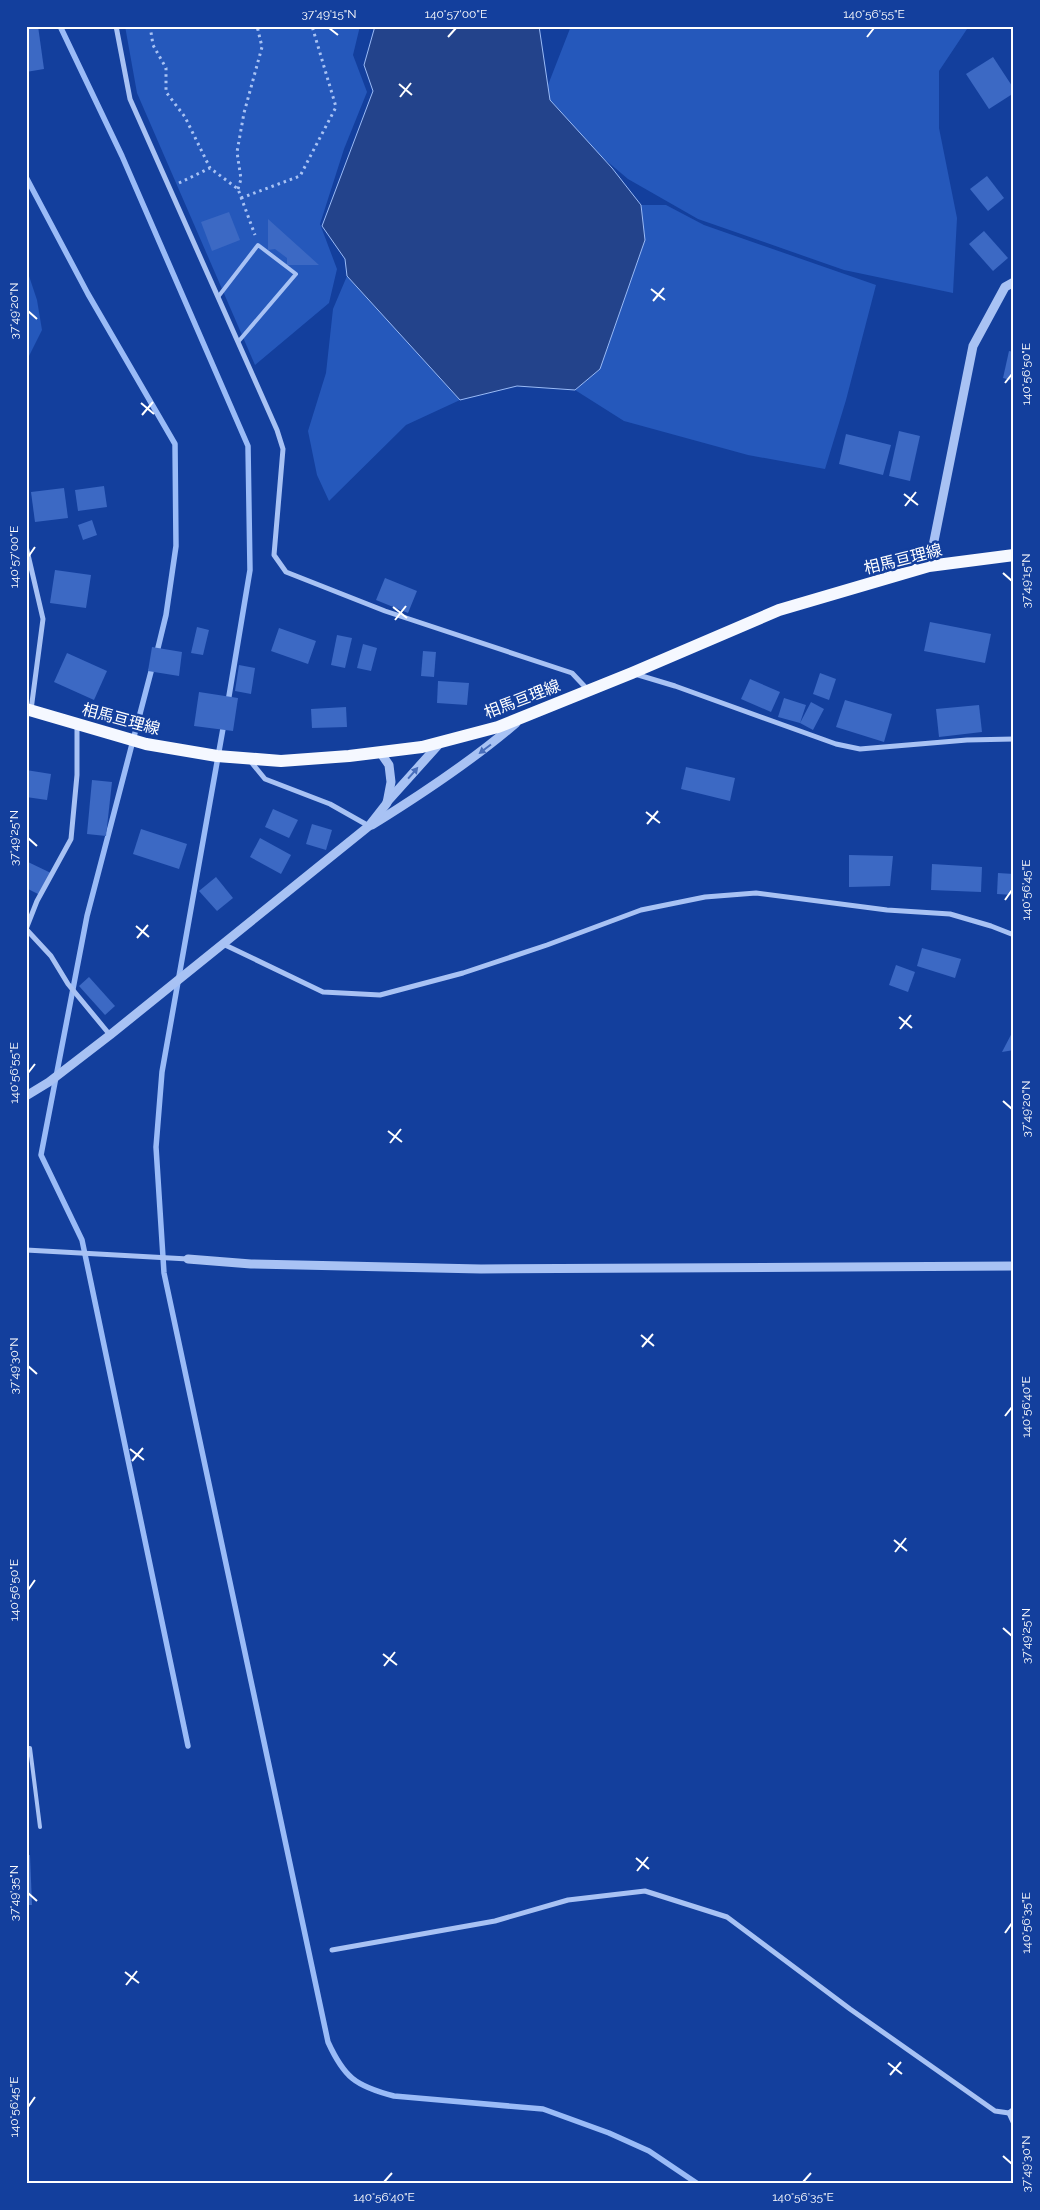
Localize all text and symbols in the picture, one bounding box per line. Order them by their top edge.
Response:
text: 37°49'15"N [301,7,357,21]
text: 140°57'00"E [425,7,487,21]
text: 140°56'55"E [843,7,905,21]
text: 37°49'20"N [7,283,21,339]
text: 140°56'50"E [1019,343,1033,405]
text: 140°57'00"E [7,526,21,588]
street label: 相馬亘理線 [862,540,944,578]
text: 37°49'15"N [1019,553,1033,609]
street label: 相馬亘理線 [481,676,563,722]
street label: 相馬亘理線 [80,699,162,739]
one-way arrow [478,744,492,754]
one-way arrow [408,766,419,779]
text: 37°49'25"N [7,810,21,866]
text: 140°56'45"E [1019,860,1033,920]
text: 140°56'55"E [7,1042,21,1104]
text: 37°49'20"N [1019,1081,1033,1137]
text: 37°49'30"N [7,1337,21,1395]
text: 140°56'40"E [1019,1376,1033,1438]
text: 140°56'50"E [7,1559,21,1621]
text: 37°49'25"N [1019,1608,1033,1664]
text: 37°49'35"N [7,1865,21,1921]
text: 140°56'35"E [1019,1892,1033,1954]
text: 140°56'45"E [7,2077,21,2137]
text: 37°49'30"N [1019,2135,1033,2193]
text: 140°56'40"E [353,2190,415,2204]
text: 140°56'35"E [772,2190,834,2204]

